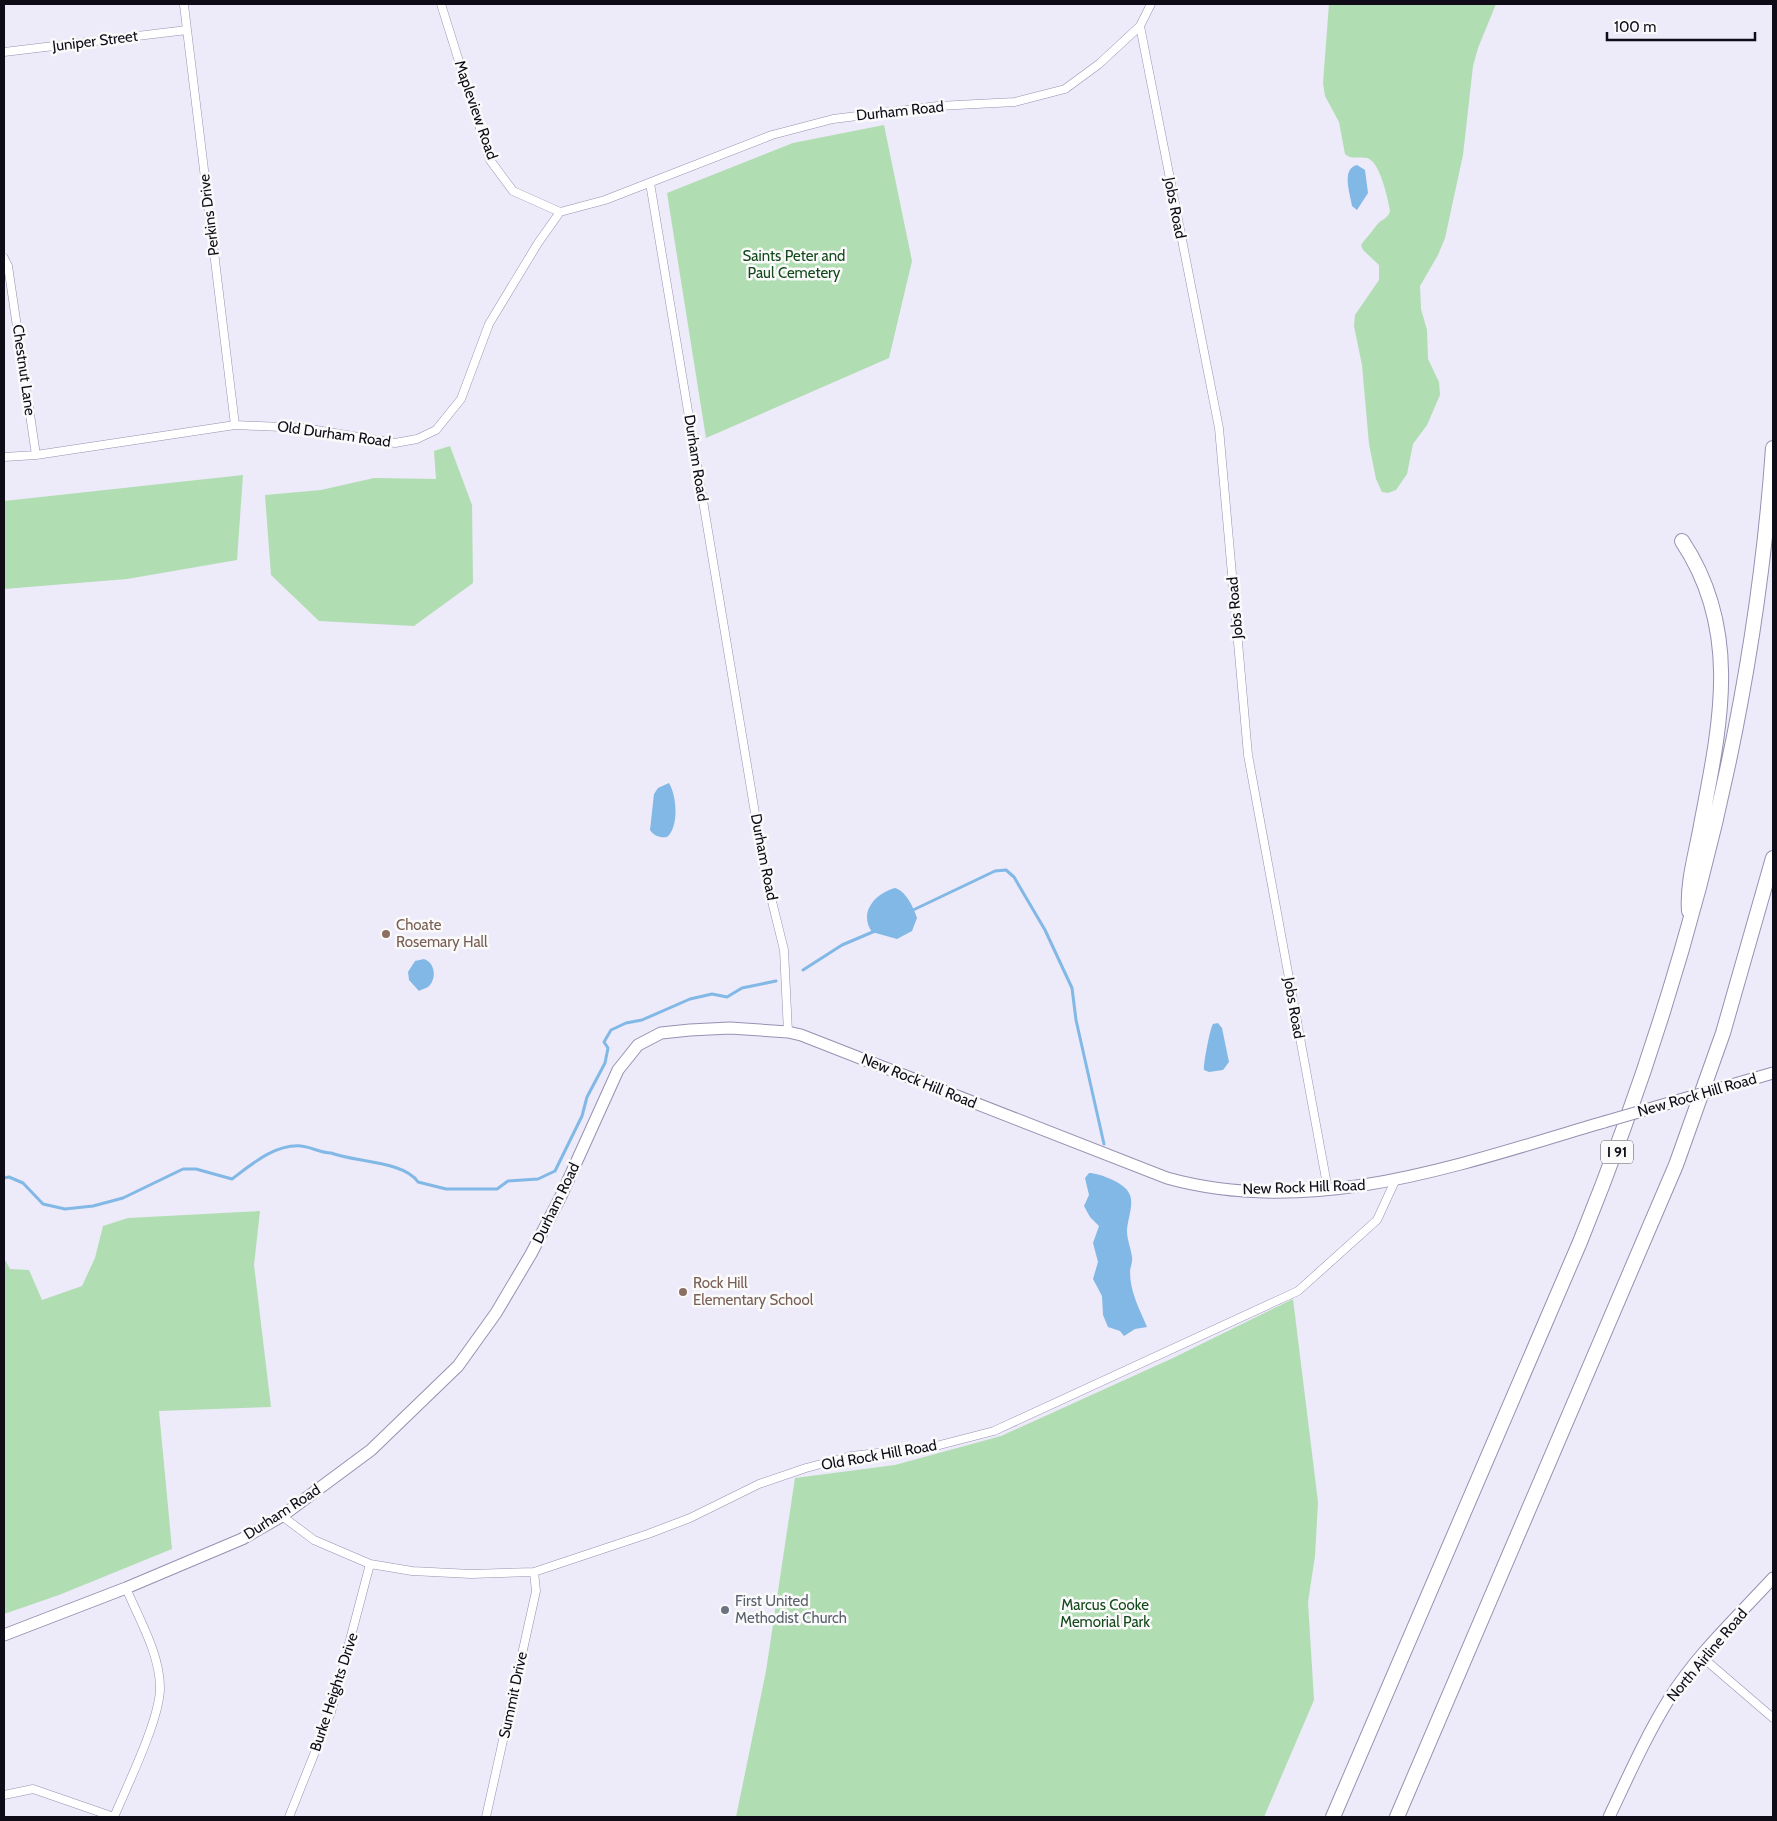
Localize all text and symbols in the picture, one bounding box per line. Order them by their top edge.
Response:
scale bar [1607,10,1754,42]
text: 100 m [1614,18,1656,36]
street label: Juniper Street [50,27,139,55]
street label: Mapleview Road [451,58,501,162]
street label: Durham Road [855,97,945,125]
street label: Perkins Drive [195,173,223,257]
street label: Jobs Road [1160,175,1190,240]
park label: Saints Peter and Paul Cemetery [743,247,845,282]
street label: Chestnut Lane [9,323,39,417]
street label: Durham Road [680,413,712,503]
street label: Old Durham Road [276,417,392,451]
street label: Jobs Road [1223,576,1247,641]
street label: Durham Road [747,812,781,902]
place label: Choate Rosemary Hall [396,916,488,951]
marker: Choate Rosemary Hall [380,928,392,940]
street label: Jobs Road [1280,975,1308,1040]
street label: New Rock Hill Road [859,1050,979,1112]
street label: New Rock Hill Road [1635,1069,1759,1121]
road number: I 91 [1601,1140,1633,1164]
street label: Durham Road [529,1160,583,1246]
street label: New Rock Hill Road [1242,1176,1366,1198]
place label: Rock Hill Elementary School [693,1274,814,1309]
marker: Rock Hill Elementary School [677,1286,689,1298]
street label: Old Rock Hill Road [820,1436,938,1474]
street label: Durham Road [240,1481,324,1543]
place label: First United Methodist Church [735,1592,847,1627]
park label: Marcus Cooke Memorial Park [1060,1596,1150,1631]
marker: First United Methodist Church [719,1604,731,1616]
street label: North Airline Road [1663,1605,1751,1705]
street label: Burke Heights Drive [306,1630,362,1754]
street label: Summit Drive [495,1650,531,1740]

